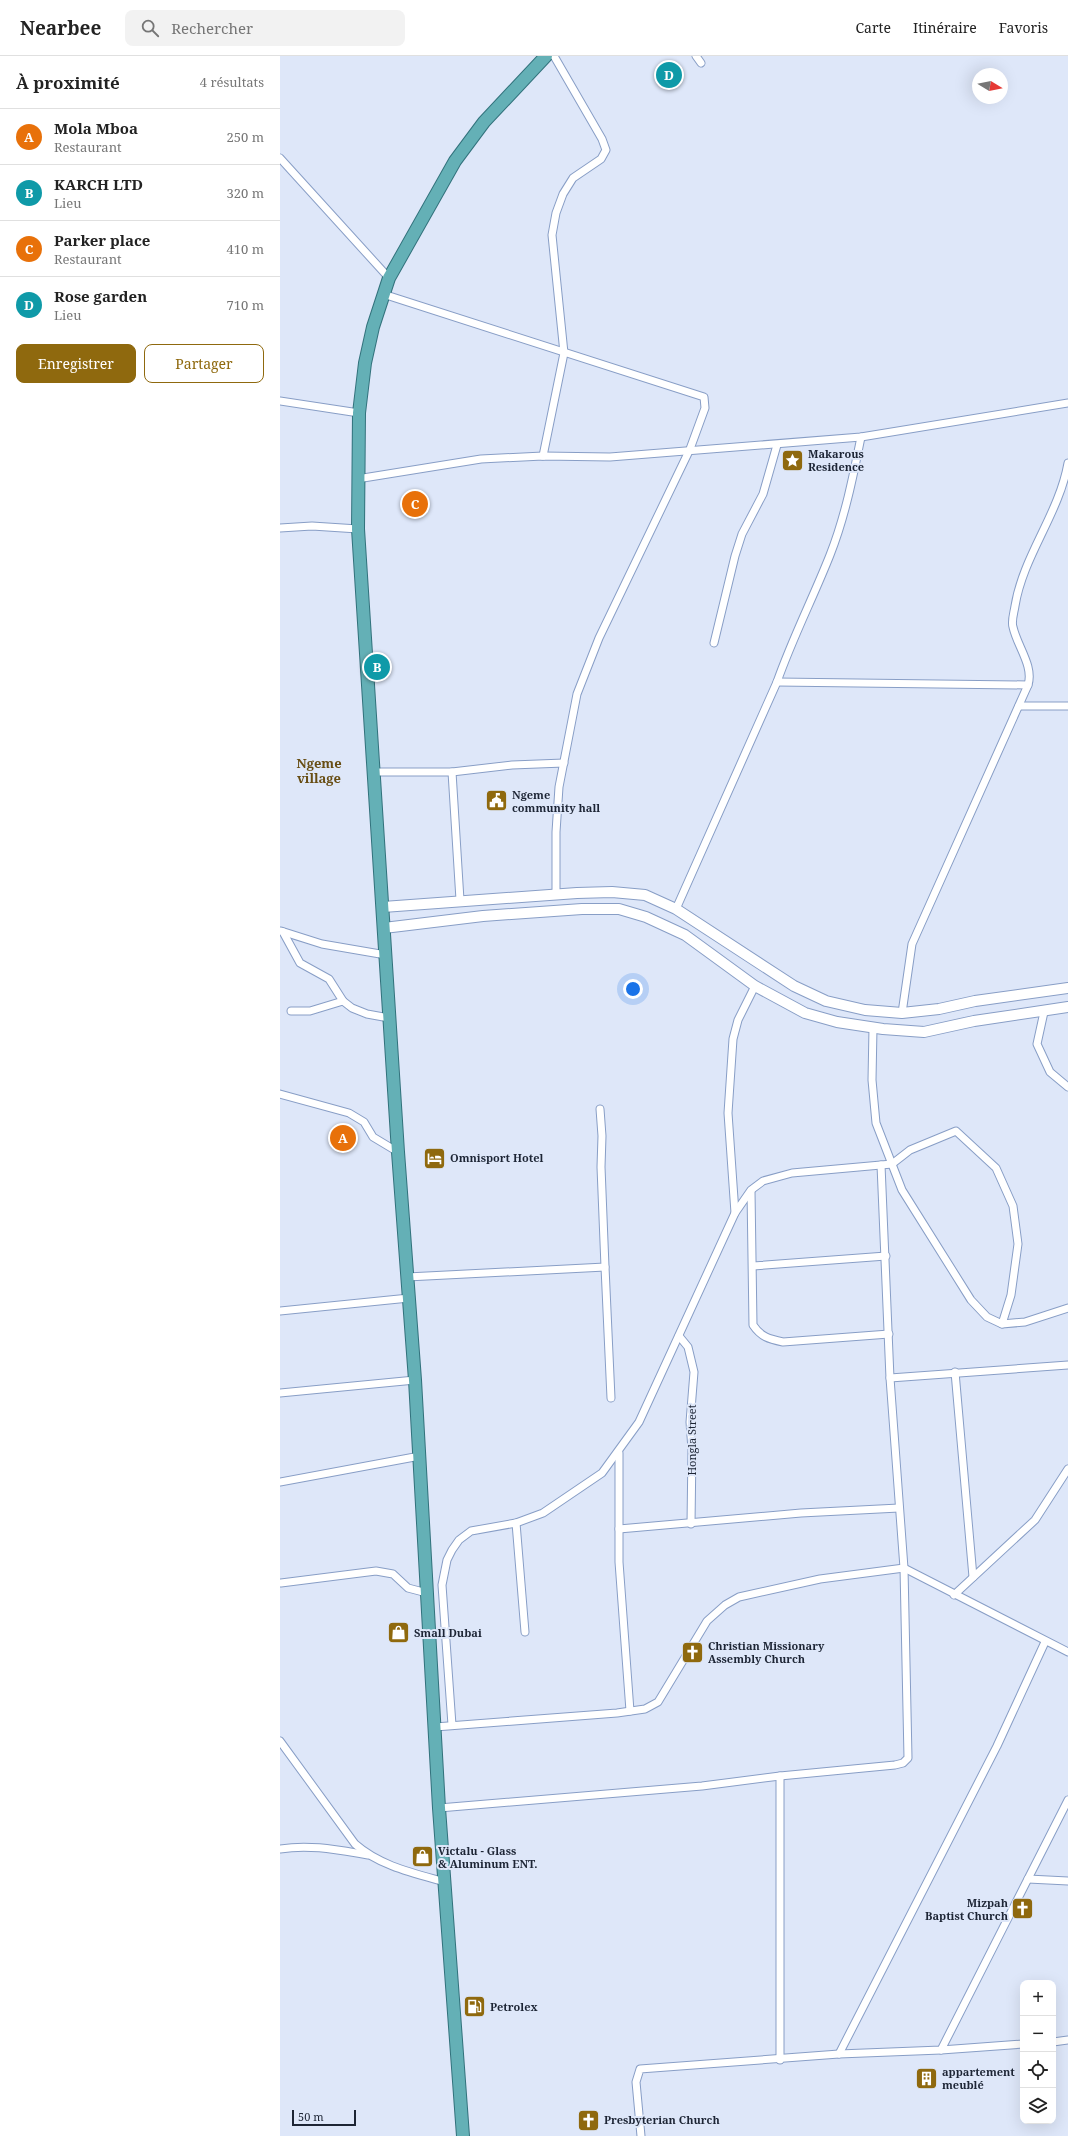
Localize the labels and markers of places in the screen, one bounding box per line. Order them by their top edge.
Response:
pin: D [656,60,682,90]
place label: Makarous Residence [808,446,864,474]
place icon: Makarous Residence [780,447,806,473]
pin: C [402,489,428,519]
pin: B [364,652,390,682]
place label: Ngeme community hall [512,787,600,815]
public building icon: Ngeme community hall [484,788,510,814]
pin: A [330,1123,356,1153]
hotel icon: Omnisport Hotel [421,1145,447,1171]
place label: Omnisport Hotel [450,1150,543,1165]
shop icon: Small Dubai [385,1620,411,1646]
place label: Small Dubai [414,1625,482,1640]
place label: Christian Missionary Assembly Church [708,1638,825,1666]
church icon: Christian Missionary Assembly Church [679,1639,705,1665]
place label: Victalu - Glass & Aluminum ENT. [438,1843,538,1871]
shop icon: Victalu - Glass & Aluminum ENT. [410,1844,436,1870]
place label: Mizpah Baptist Church [925,1895,1009,1923]
church icon: Mizpah Baptist Church [1010,1896,1036,1922]
fuel station icon: Petrolex [462,1994,488,2020]
place label: Petrolex [490,1999,538,2014]
place label: appartement meublé [942,2064,1015,2092]
building icon: appartement meublé [914,2065,940,2091]
church icon: Presbyterian Church [576,2107,602,2133]
place label: Presbyterian Church [604,2112,720,2127]

